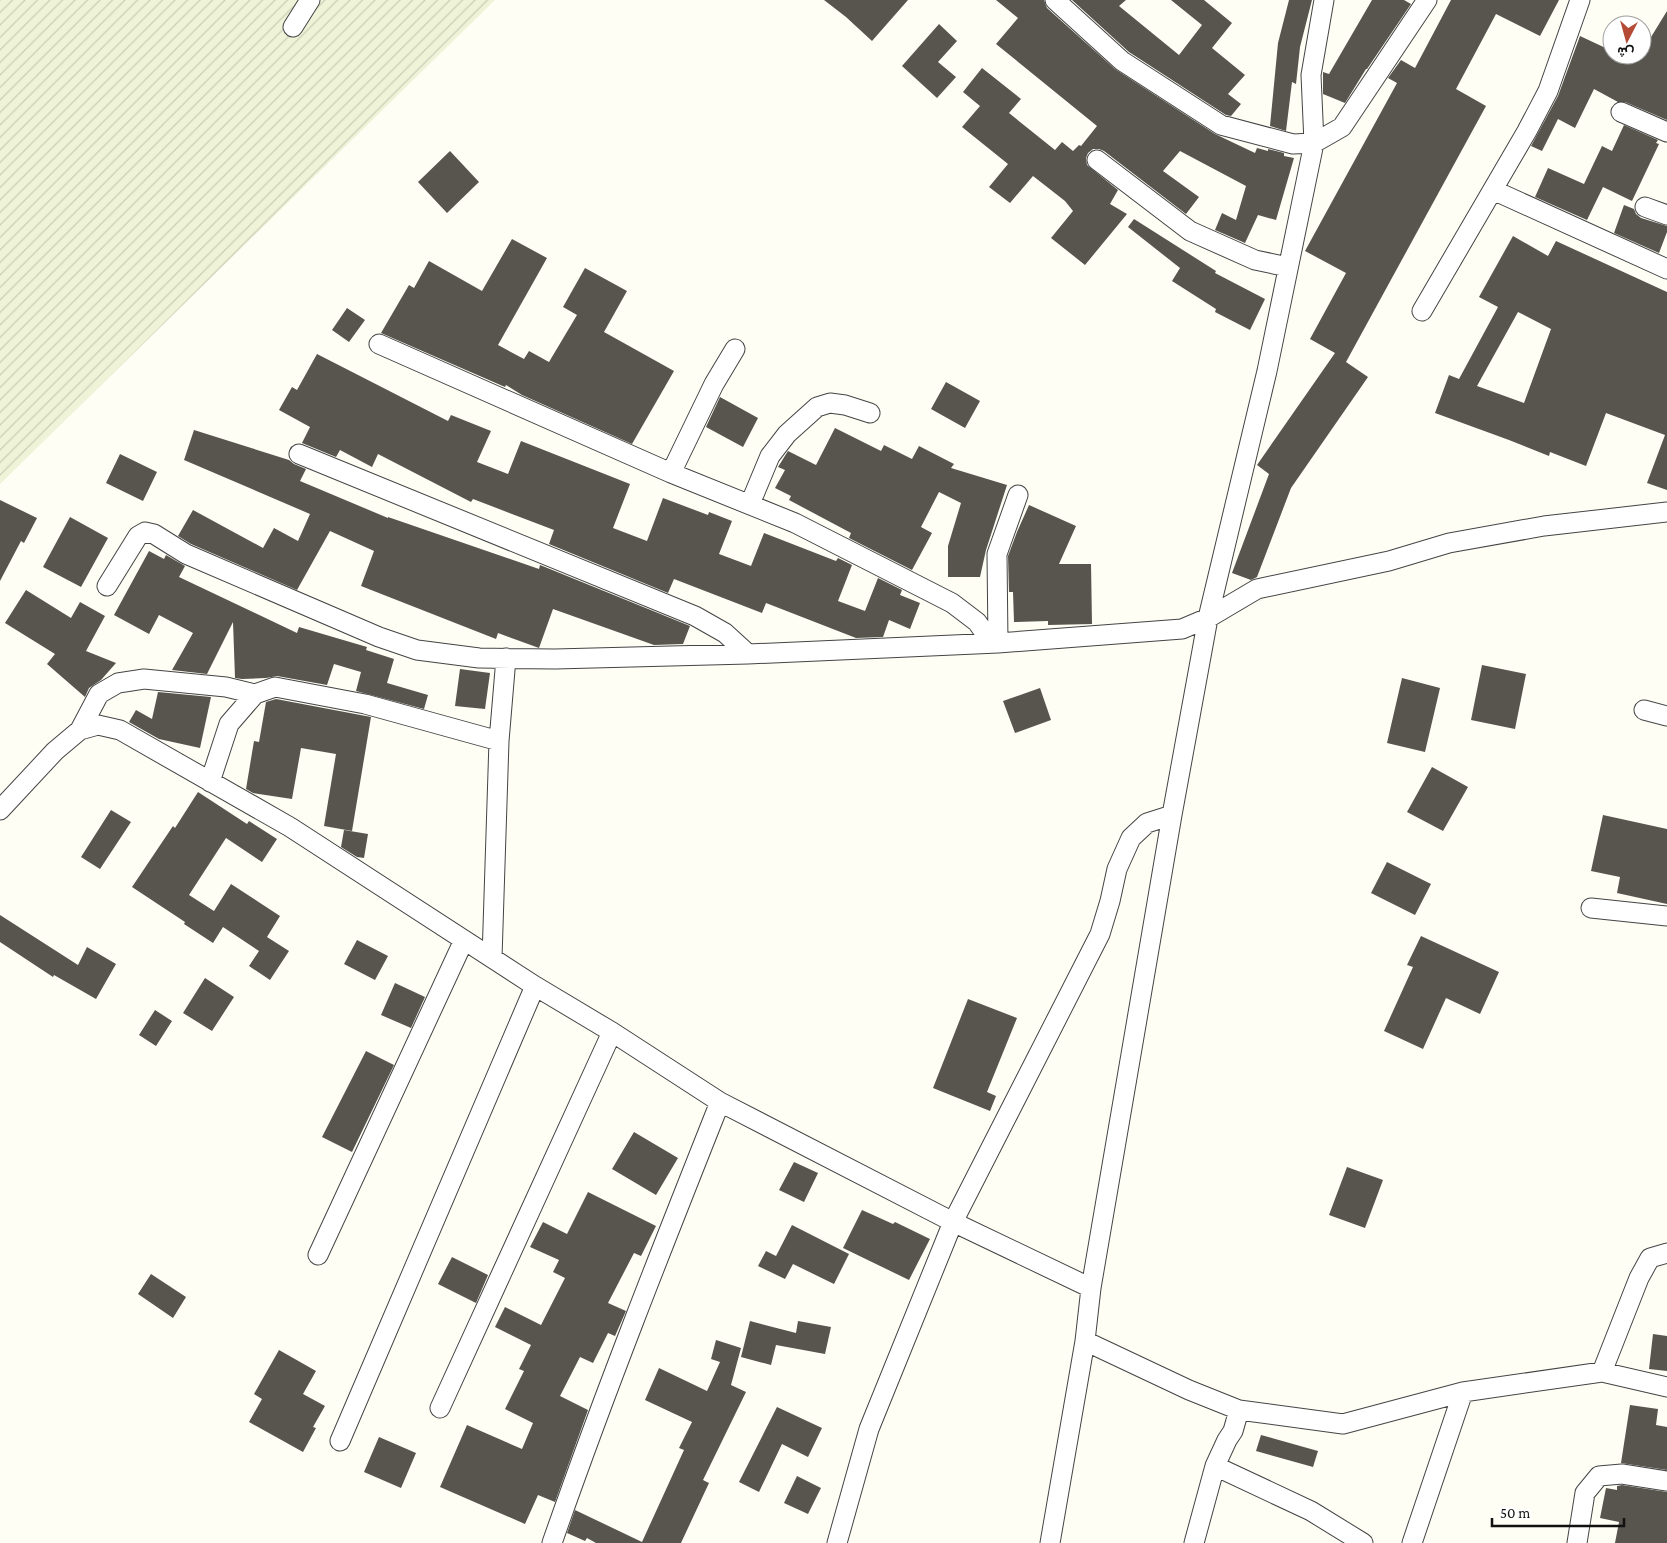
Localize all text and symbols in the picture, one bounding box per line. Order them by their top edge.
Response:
north arrow [1602,15,1652,65]
text: ش [1616,43,1635,62]
scale bar [1492,1496,1624,1528]
text: 50 m [1500,1505,1530,1521]

